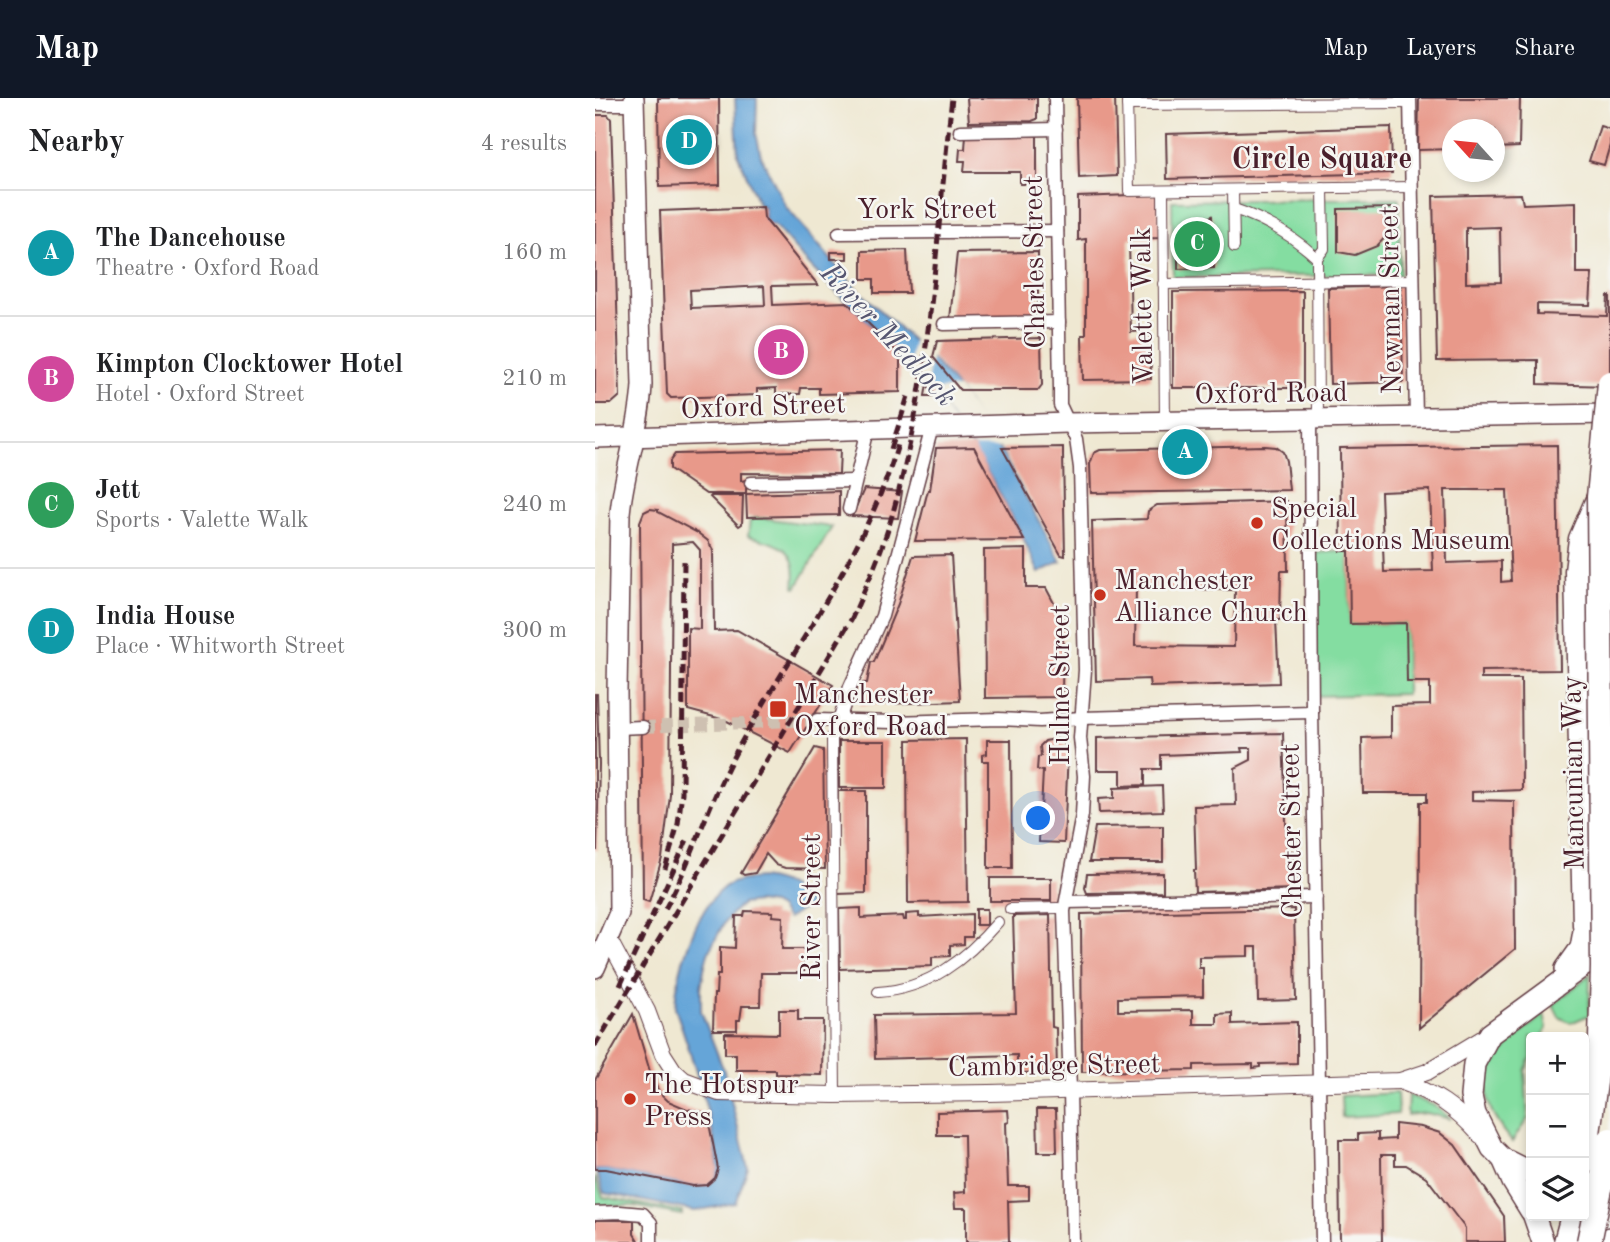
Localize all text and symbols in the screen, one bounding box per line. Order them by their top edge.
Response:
text: Map [35,33,99,66]
text: Map [1324,37,1368,61]
text: Layers [1406,37,1476,61]
text: Share [1514,37,1575,61]
pin: D [666,116,712,168]
north arrow [1442,119,1505,182]
text: Nearby [28,128,125,158]
text: 4 results [481,132,567,155]
district label: Circle Square [1232,145,1412,175]
street label: Charles Street [1020,175,1052,349]
street label: York Street [857,197,997,225]
street label: Newman Street [1376,205,1408,395]
pin: C [1174,218,1220,270]
text: The Dancehouse [95,226,286,252]
street label: Valette Walk [1129,227,1159,385]
text: A [42,241,60,264]
text: 160 m [502,241,567,264]
text: Theatre · Oxford Road [95,257,319,280]
water label: River Medlock [813,257,961,413]
pin: B [758,326,804,378]
text: Kimpton Clocktower Hotel [95,352,403,378]
text: B [43,367,59,390]
text: 210 m [502,367,567,390]
street label: Oxford Road [1194,380,1348,410]
text: Hotel · Oxford Street [95,383,305,406]
street label: Oxford Street [680,391,846,425]
pin: A [1162,426,1208,478]
text: Jett [95,478,140,504]
text: C [43,493,59,516]
text: 240 m [502,493,567,516]
place label: Special Collections Museum [1271,496,1511,556]
text: Sports · Valette Walk [95,509,309,532]
marker: Special Collections Museum [1249,515,1265,531]
place label: Manchester Alliance Church [1114,568,1308,628]
marker: Manchester Alliance Church [1092,587,1108,603]
text: India House [95,604,235,630]
street label: Hulme Street [1048,604,1076,766]
text: D [42,619,60,642]
text: 300 m [502,619,567,642]
text: Place · Whitworth Street [95,635,345,658]
street label: Mancunian Way [1559,675,1591,871]
place label: Manchester Oxford Road [794,682,948,742]
marker: Manchester Oxford Road [768,699,788,719]
street label: Chester Street [1277,743,1309,919]
your location [1021,801,1055,835]
street label: River Street [799,833,827,981]
map controls [1526,1032,1589,1221]
button: + [1526,1032,1589,1095]
street label: Cambridge Street [947,1051,1161,1083]
place label: The Hotspur Press [644,1072,799,1132]
marker: The Hotspur Press [622,1091,638,1107]
button: − [1526,1095,1589,1158]
button: layers [1526,1158,1589,1221]

